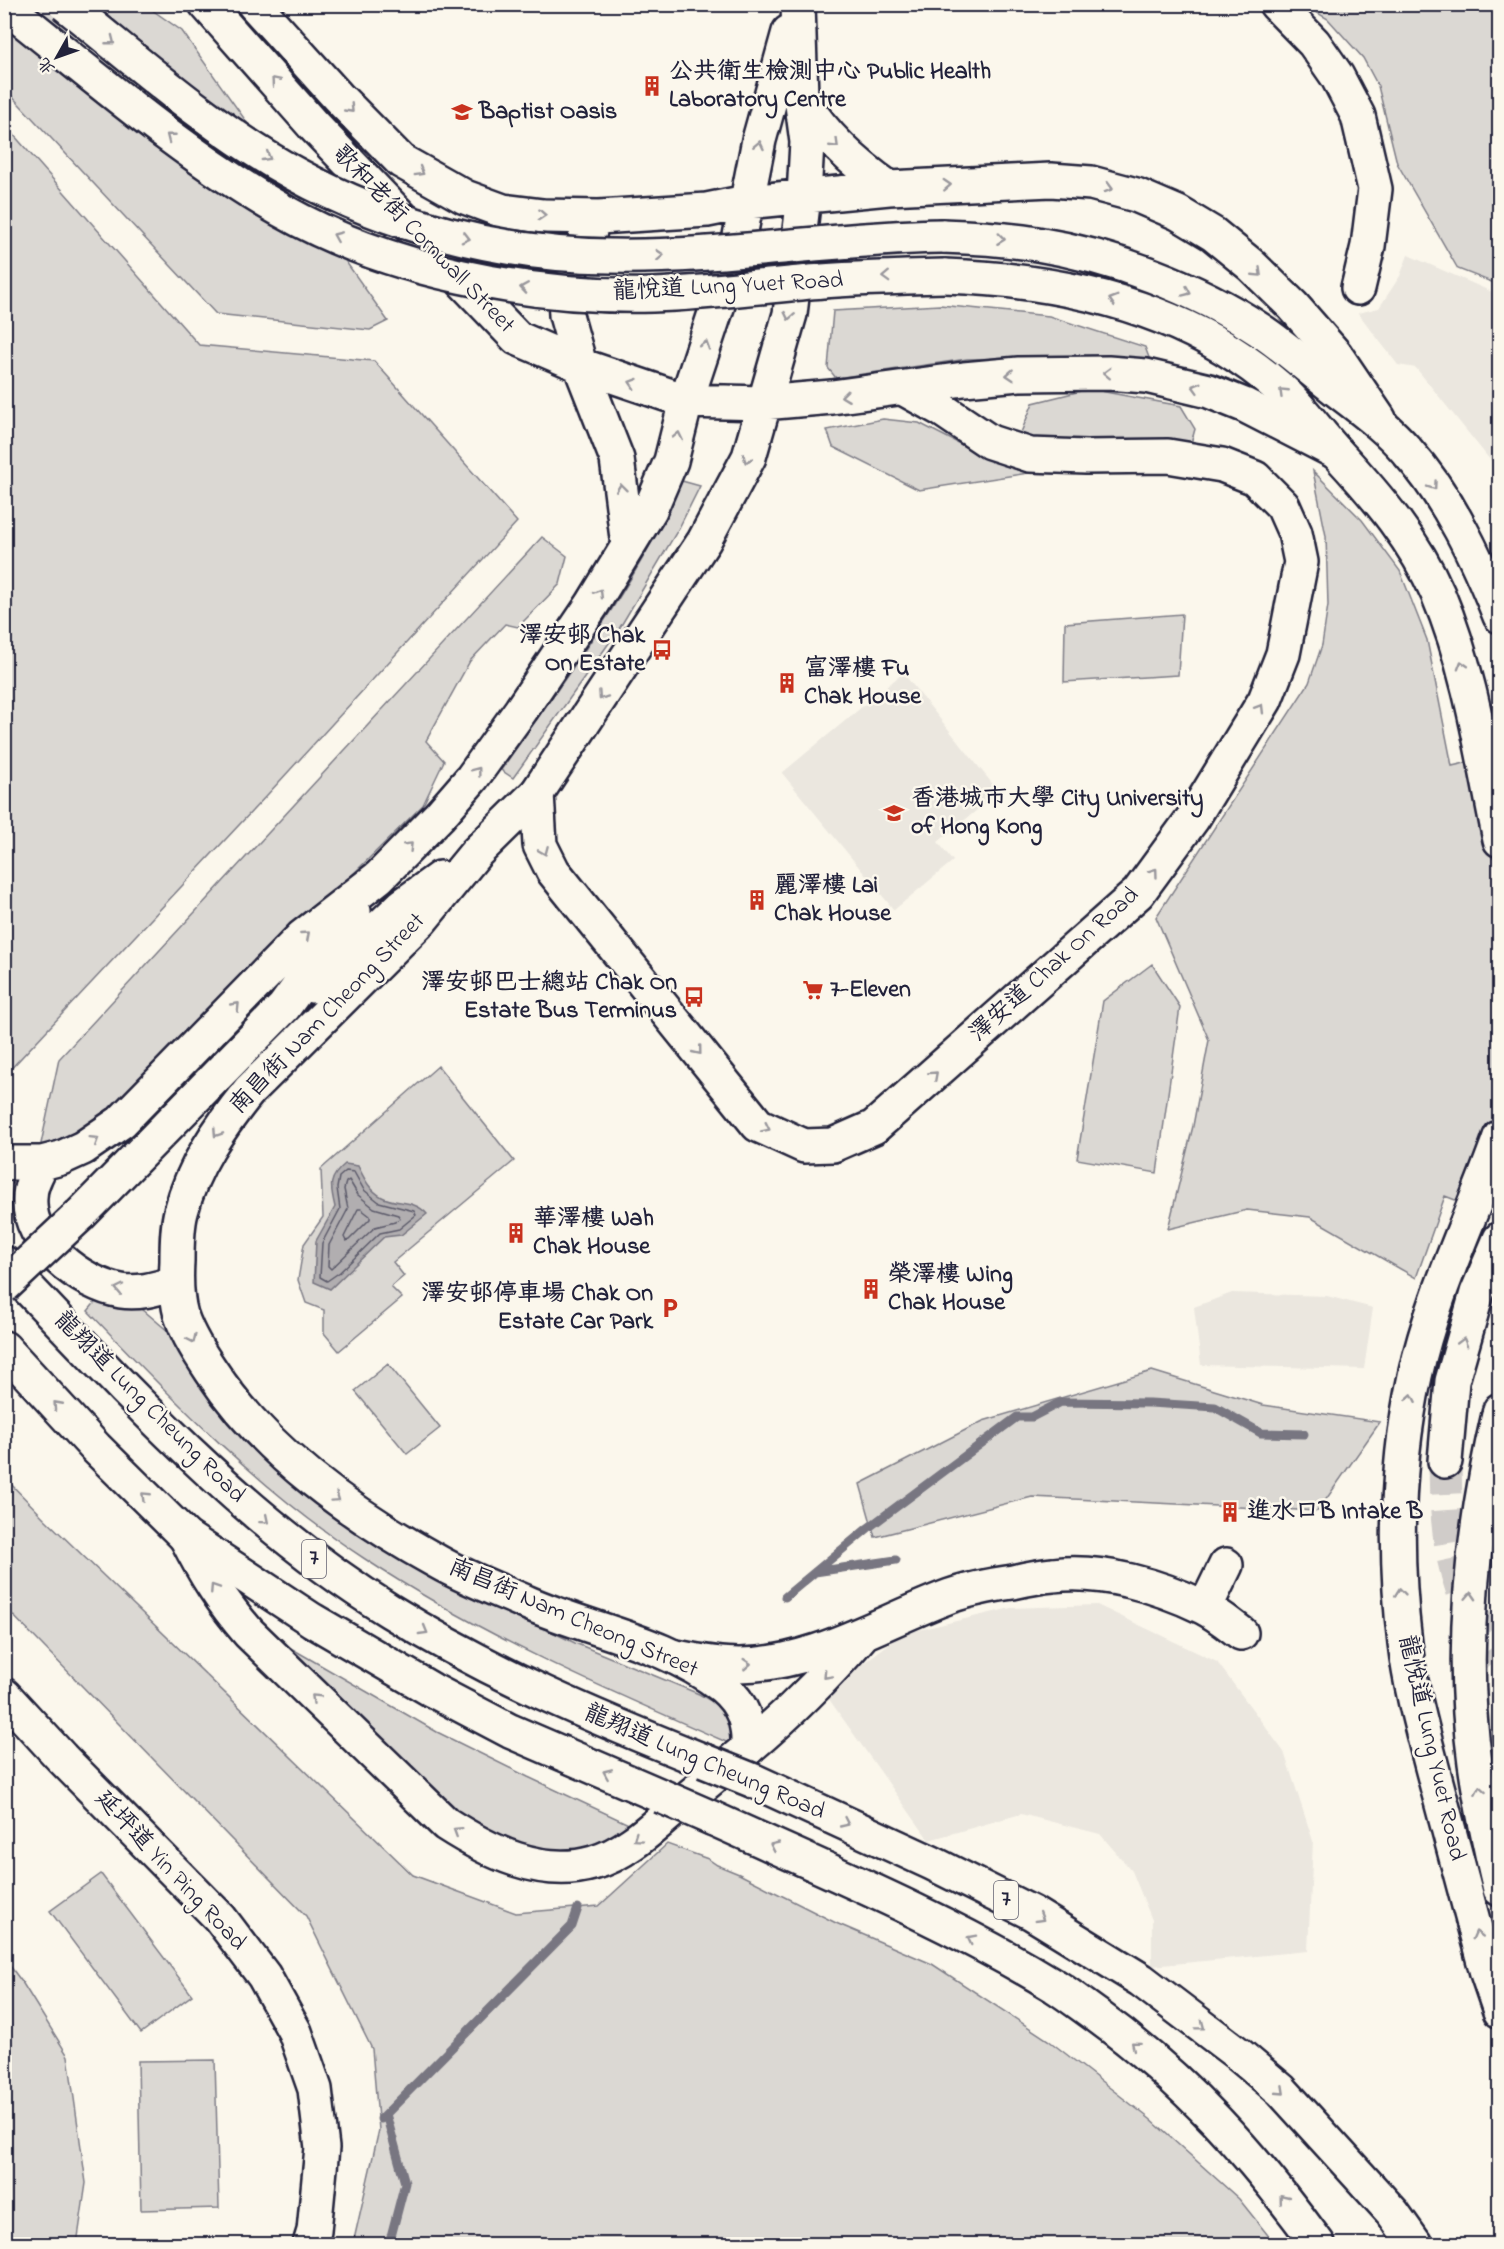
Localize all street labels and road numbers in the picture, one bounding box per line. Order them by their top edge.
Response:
street label: 歌和老街 Cornwall Street [324,138,522,342]
street label: 龍悅道 Lung Yuet Road [612,263,845,311]
street label: 澤安道 Chak On Road [962,879,1148,1051]
street label: 南昌街 Nam Cheong Street [222,905,434,1123]
street label: 龍翔道 Lung Cheung Road [45,1304,253,1512]
road number: 7 [302,1540,326,1578]
street label: 南昌街 Nam Cheong Street [442,1550,704,1688]
street label: 龍悅道 Lung Yuet Road [1388,1632,1474,1865]
street label: 龍翔道 Lung Cheung Road [578,1696,831,1830]
street label: 延坪道 Yin Ping Road [86,1783,254,1960]
road number: 7 [994,1881,1018,1919]

